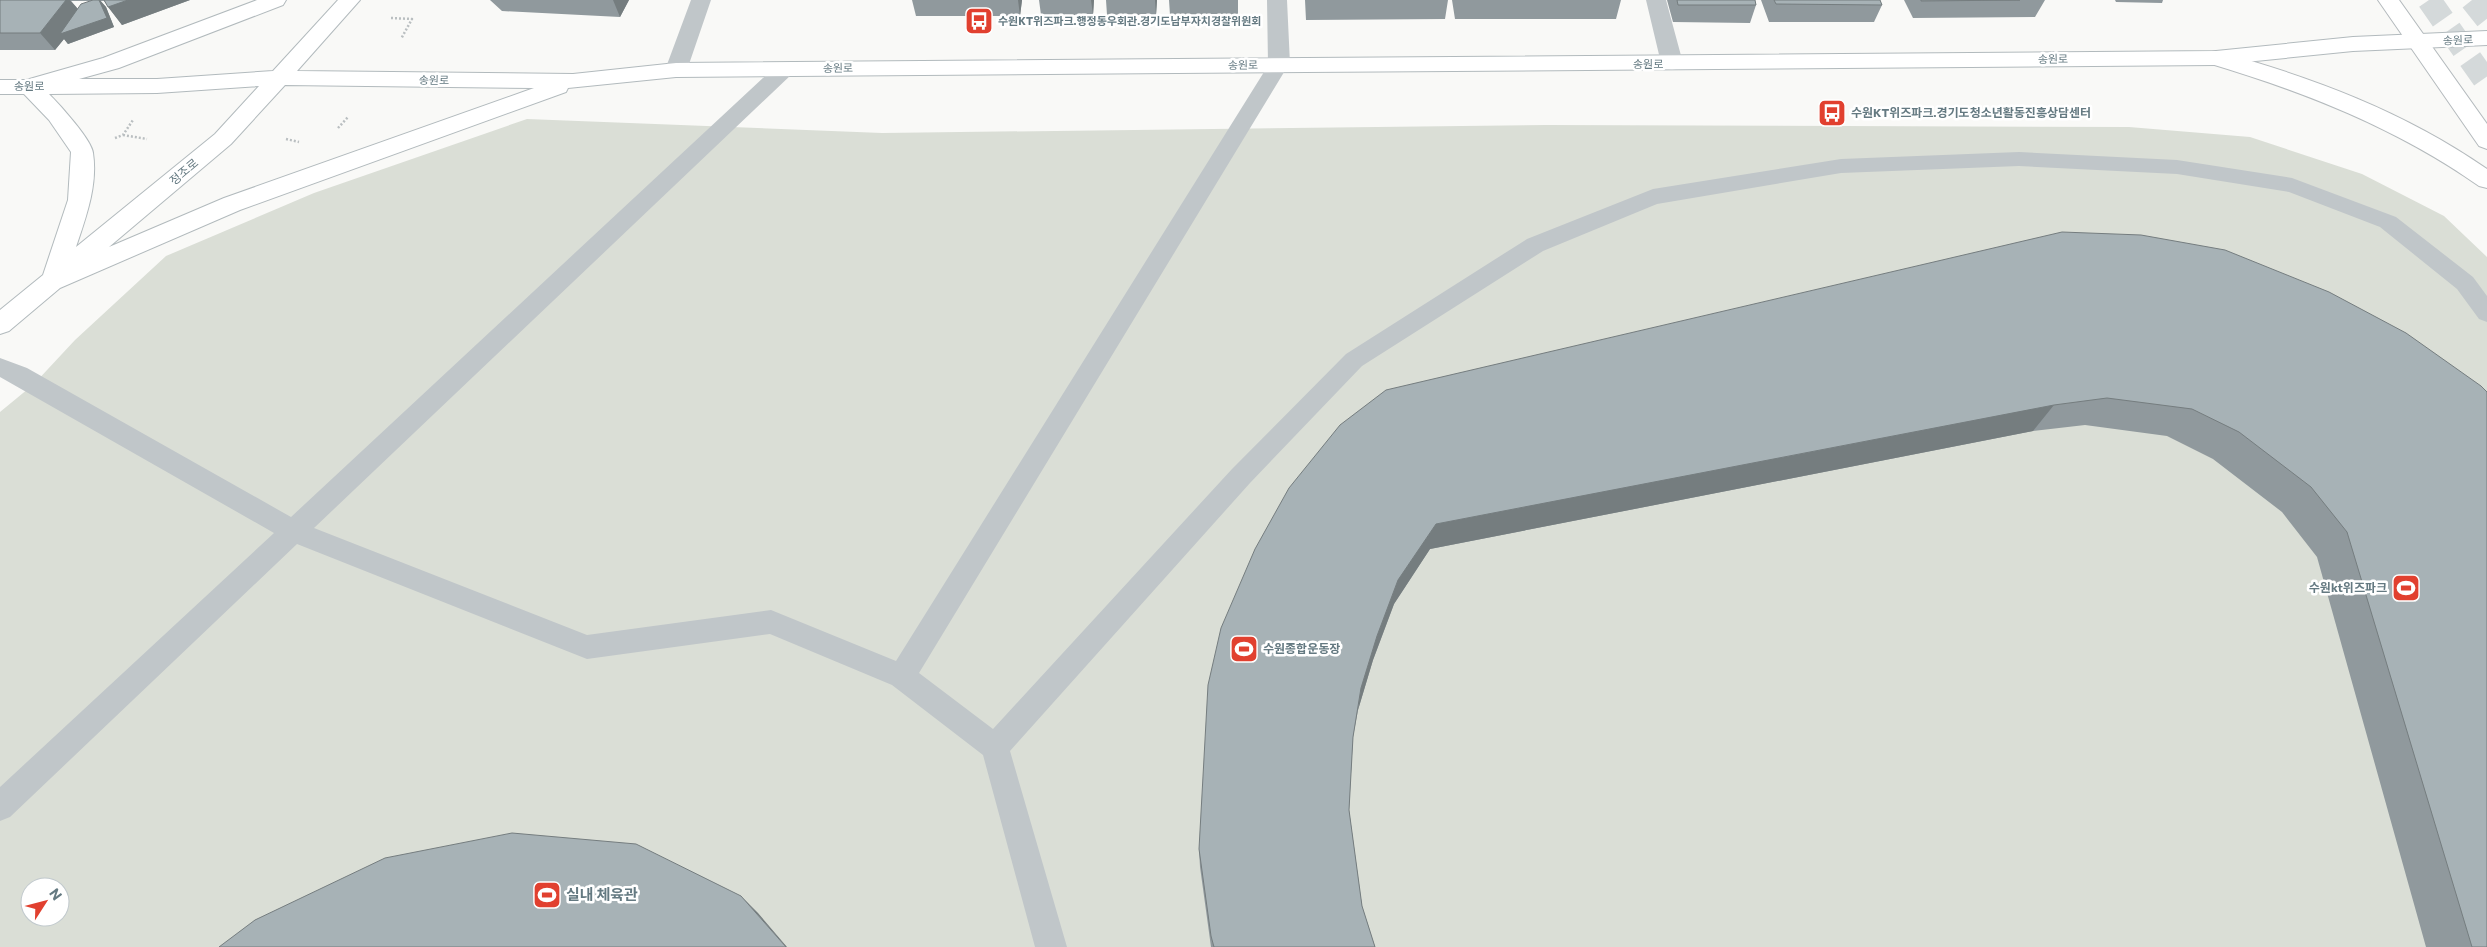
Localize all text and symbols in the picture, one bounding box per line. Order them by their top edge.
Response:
bus stop icon: 수원KT위즈파크.행정동우회관.경기도남부자치경찰위원회 [964,6,994,36]
place label: 수원KT위즈파크.행정동우회관.경기도남부자치경찰위원회 [998,14,1261,27]
street label: 송원로 [2443,32,2473,47]
street label: 송원로 [2038,52,2068,65]
street label: 송원로 [1633,57,1663,70]
street label: 송원로 [1228,58,1258,71]
street label: 송원로 [823,61,853,74]
street label: 송원로 [419,73,449,86]
street label: 송원로 [14,79,44,92]
bus stop icon: 수원KT위즈파크.경기도청소년활동진흥상담센터 [1817,98,1847,128]
place label: 수원KT위즈파크.경기도청소년활동진흥상담센터 [1851,105,2091,119]
street label: 정조로 [166,155,201,187]
sports icon: 수원kt위즈파크 [2391,573,2421,603]
place label: 수원kt위즈파크 [2309,580,2387,594]
sports icon: 수원종합운동장 [1229,634,1259,664]
place label: 수원종합운동장 [1263,641,1340,655]
north arrow [20,877,70,927]
sports icon: 실내 체육관 [532,880,562,910]
text: N [46,885,66,903]
place label: 실내 체육관 [566,885,638,903]

